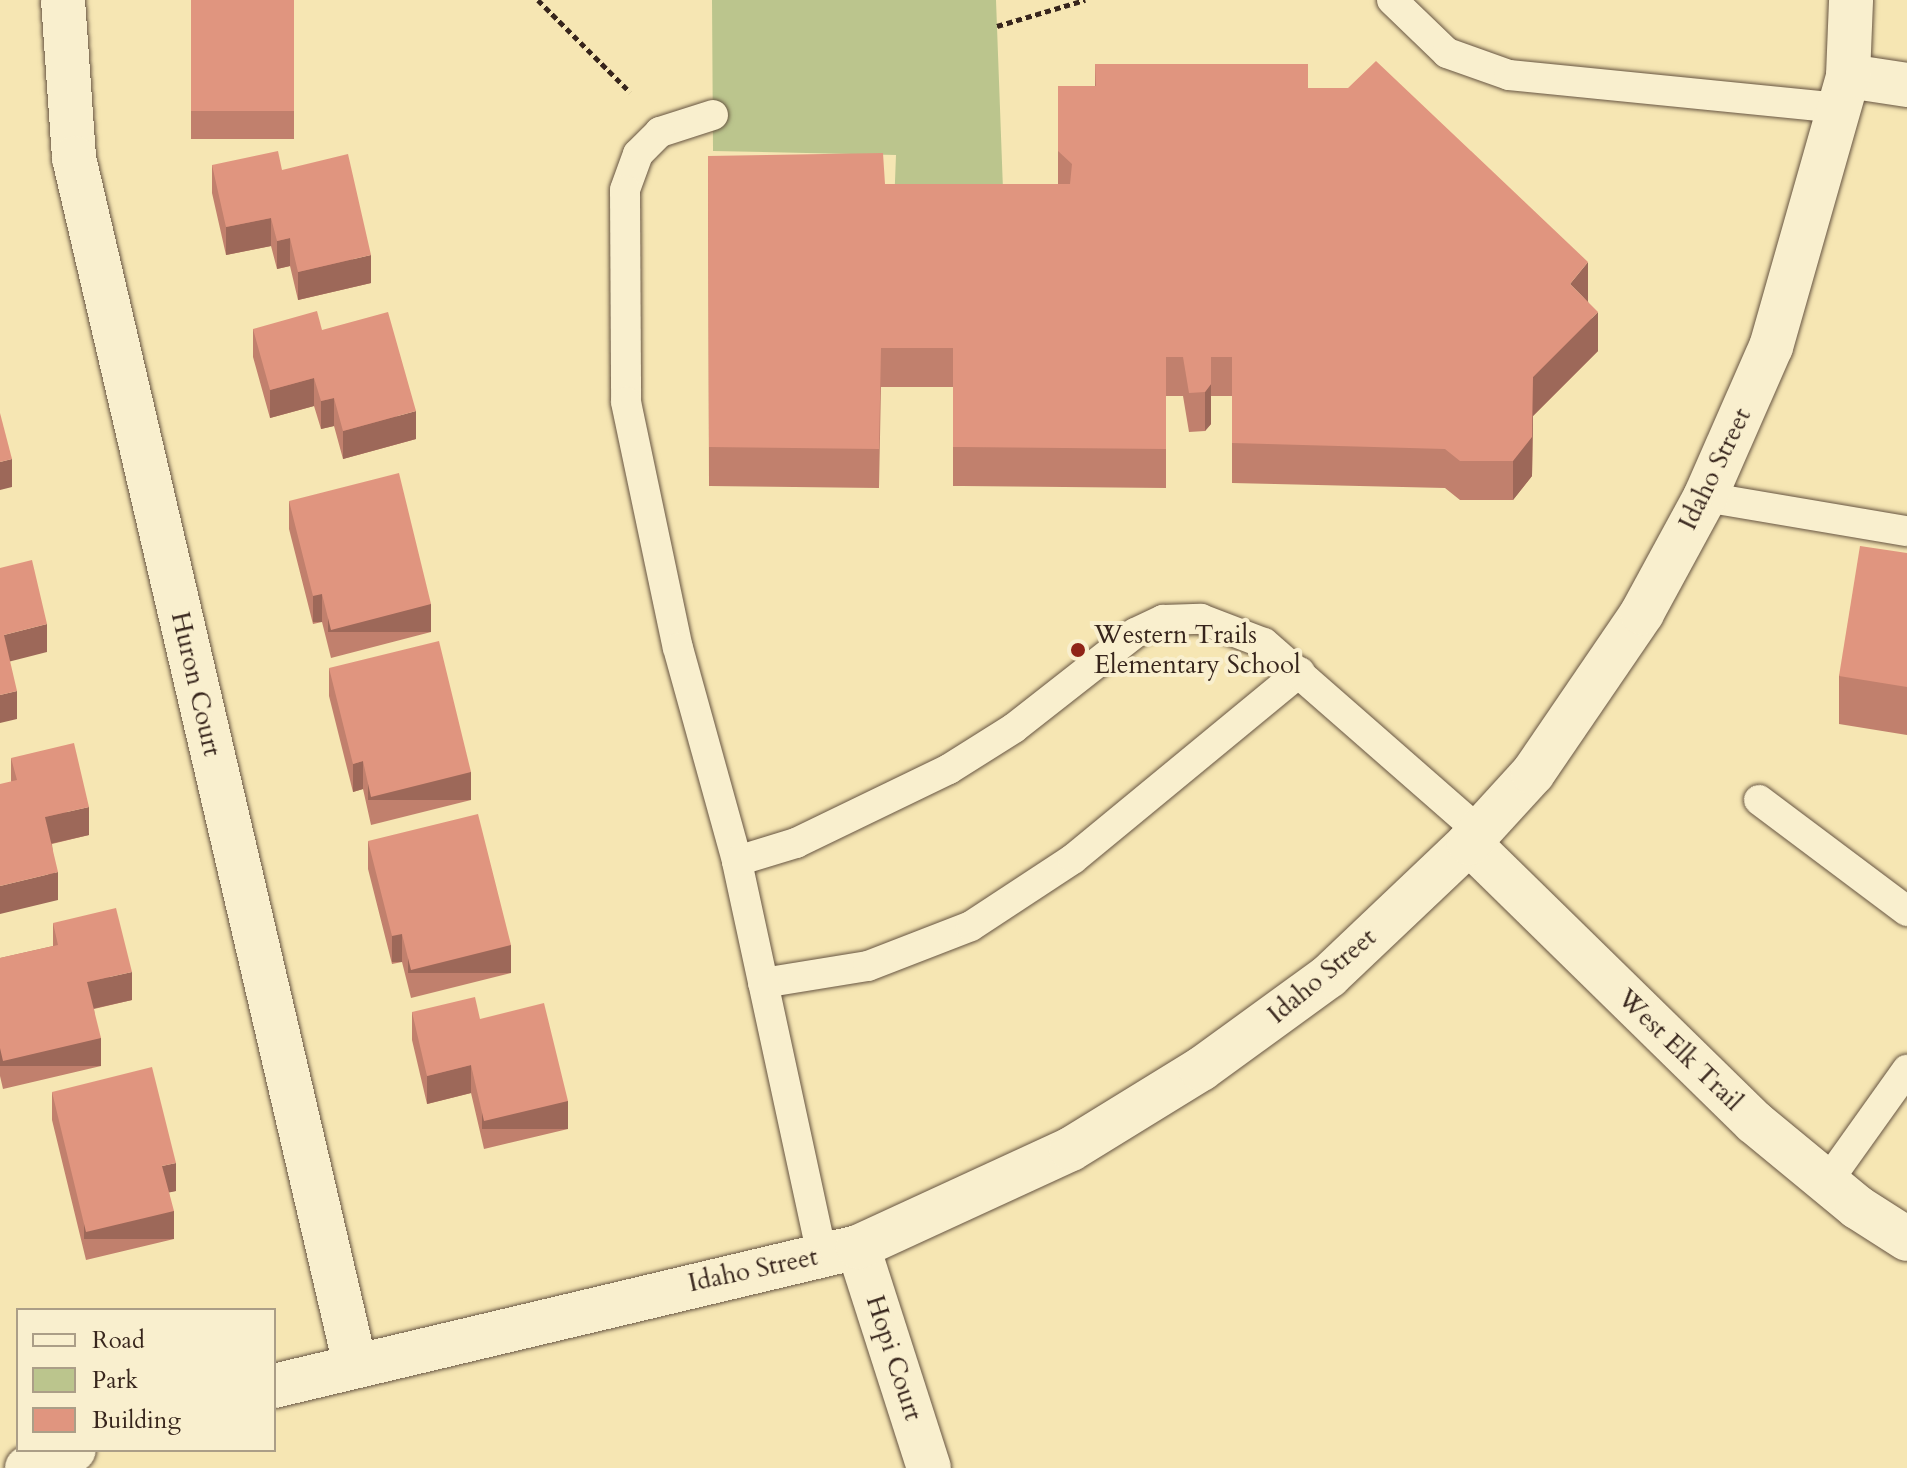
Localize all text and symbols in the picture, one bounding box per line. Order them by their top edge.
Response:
street label: Idaho Street [1672,403,1758,535]
street label: Huron Court [164,609,228,759]
place label: Western Trails Elementary School [1094,619,1301,680]
marker: Western Trails Elementary School [1069,641,1087,659]
street label: Idaho Street [1261,922,1383,1030]
street label: West Elk Trail [1611,983,1749,1117]
street label: Idaho Street [685,1241,821,1299]
street label: Hopi Court [859,1291,929,1425]
legend [16,1308,276,1452]
text: Road [92,1324,145,1357]
text: Park [92,1364,138,1397]
text: Building [92,1404,181,1437]

